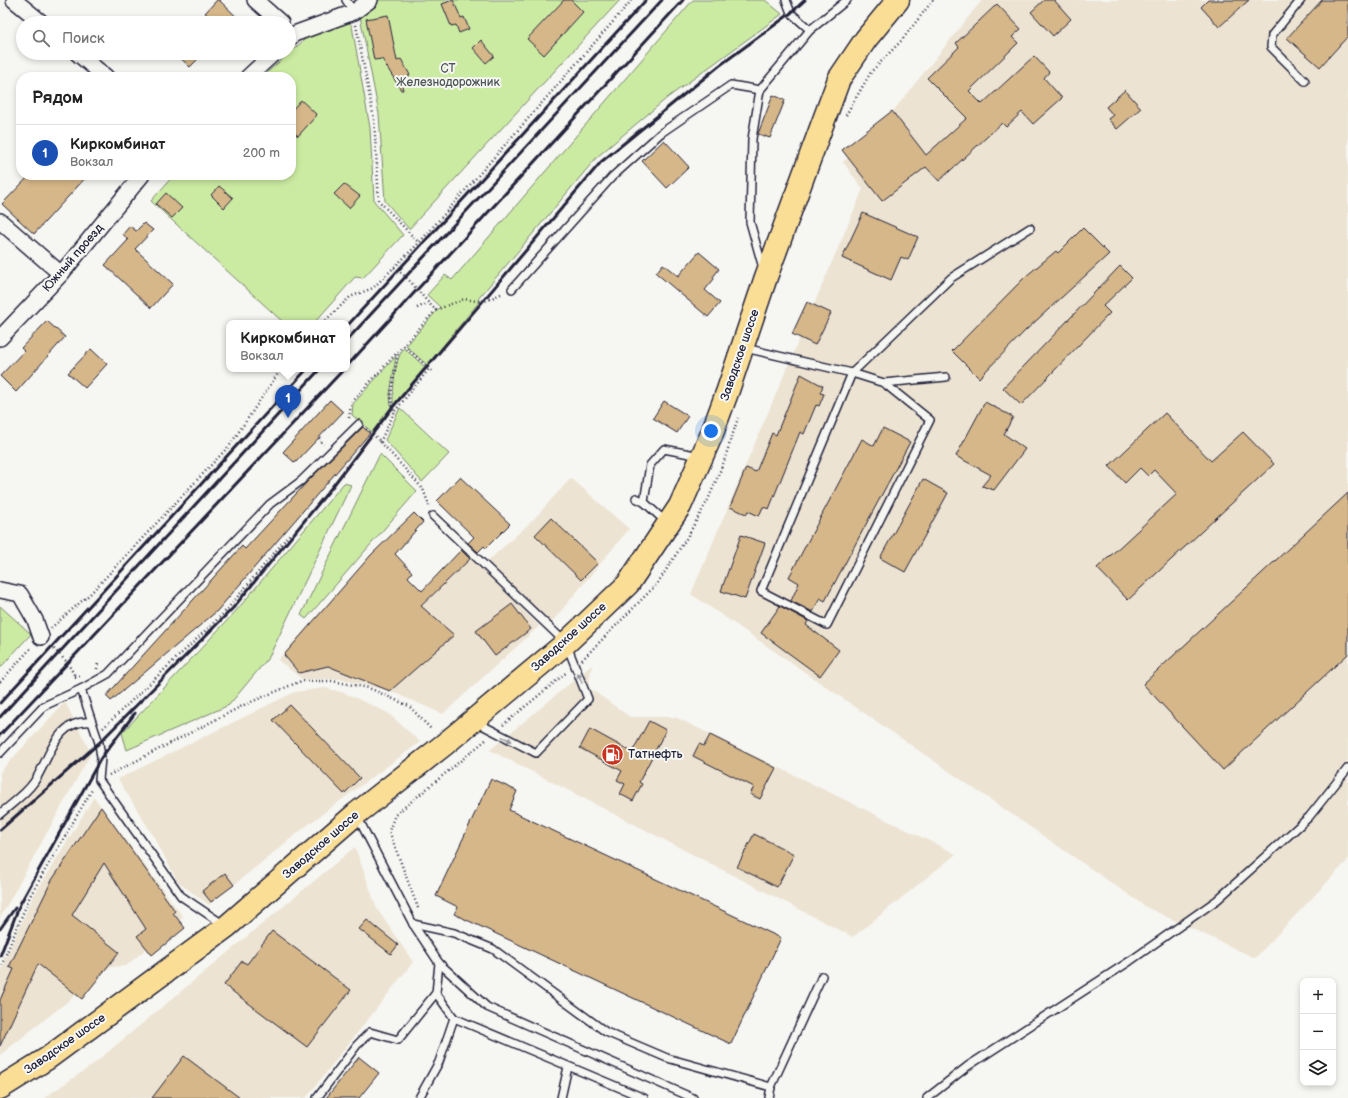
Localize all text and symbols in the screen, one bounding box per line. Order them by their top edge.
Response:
search box [16,16,296,60]
icon: search [30,27,52,49]
text: Поиск [62,29,105,48]
park label: СТ Железнодорожник [396,61,501,90]
text: Рядом [32,88,83,108]
text: Киркомбинат [70,135,165,154]
text: 1 [42,145,48,161]
text: 200 m [243,145,280,161]
text: Вокзал [70,154,113,170]
street label: Южный проезд [39,220,107,295]
street label: Заводское шоссе [717,307,763,403]
popup [226,320,350,372]
text: Киркомбинат [240,329,336,348]
text: Вокзал [240,348,284,364]
pin: 1 [275,385,301,418]
your location [701,421,721,441]
street label: Заводское шоссе [528,599,610,675]
one-way arrow [576,671,582,683]
one-way arrow [502,736,513,742]
fuel station icon: Татнефть [599,741,625,767]
place label: Татнефть [628,747,683,762]
street label: Заводское шоссе [280,808,362,882]
map controls [1300,978,1336,1086]
button: + [1300,978,1336,1014]
street label: Заводское шоссе [21,1010,109,1078]
button: − [1300,1014,1336,1050]
button: layers [1300,1050,1336,1086]

